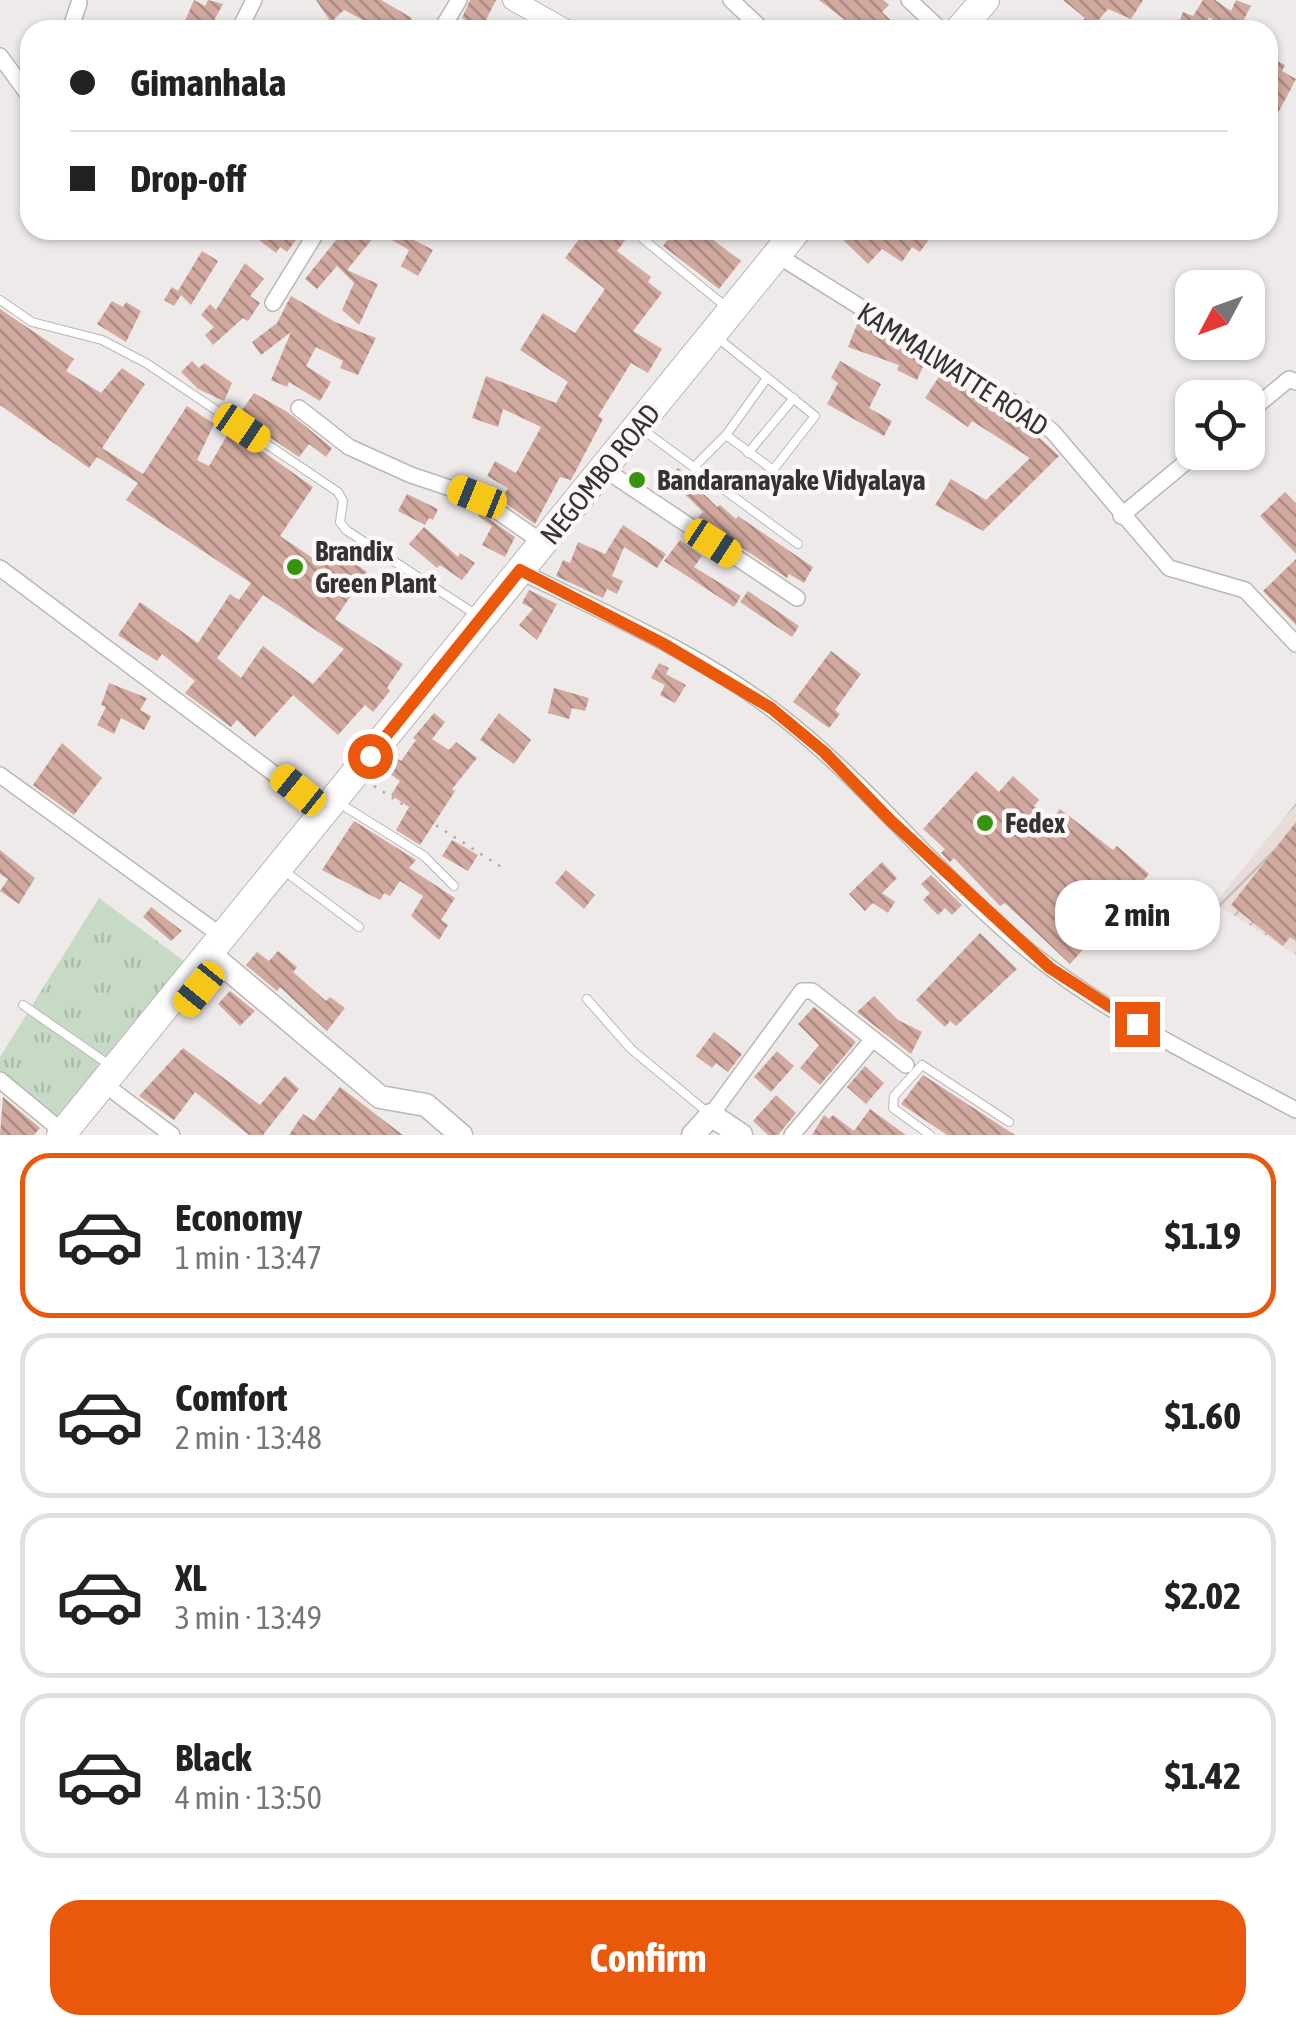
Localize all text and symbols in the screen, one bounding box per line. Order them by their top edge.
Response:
text: Gimanhala [130,61,286,104]
text: Drop-off [130,157,246,200]
north arrow [1175,270,1265,360]
map controls [1175,270,1265,470]
street label: KAMMALWATTE ROAD [852,296,1054,442]
button: locate [1175,380,1265,470]
street label: NEGOMBO ROAD [534,397,666,551]
car [209,399,275,457]
place label: Bandaranayake Vidyalaya [657,464,926,496]
marker: Bandaranayake Vidyalaya [626,469,648,491]
car [444,472,510,522]
car [680,514,746,572]
place label: Brandix Green Plant [315,535,437,599]
marker: Brandix Green Plant [284,556,306,578]
route start [348,734,393,779]
car [265,759,331,821]
place label: Fedex [1005,807,1065,839]
marker: Fedex [974,812,996,834]
callout: 2 min [1054,879,1220,949]
text: 2 min [1105,896,1170,933]
car [168,956,230,1022]
route end [1115,1002,1160,1047]
icon: car [55,1191,145,1281]
text: Economy [175,1196,302,1239]
text: $1.19 [1165,1214,1241,1257]
text: 1 min · 13:47 [175,1239,322,1276]
icon: car [55,1371,145,1461]
text: Comfort [175,1376,287,1419]
text: $1.60 [1165,1394,1241,1437]
text: 2 min · 13:48 [175,1419,322,1456]
icon: car [55,1551,145,1641]
text: XL [175,1556,207,1599]
text: $2.02 [1165,1574,1241,1617]
text: 3 min · 13:49 [175,1599,322,1636]
icon: car [55,1731,145,1821]
text: Black [175,1736,252,1779]
text: $1.42 [1165,1754,1241,1797]
text: 4 min · 13:50 [175,1779,322,1816]
button: Confirm [50,1900,1246,2015]

